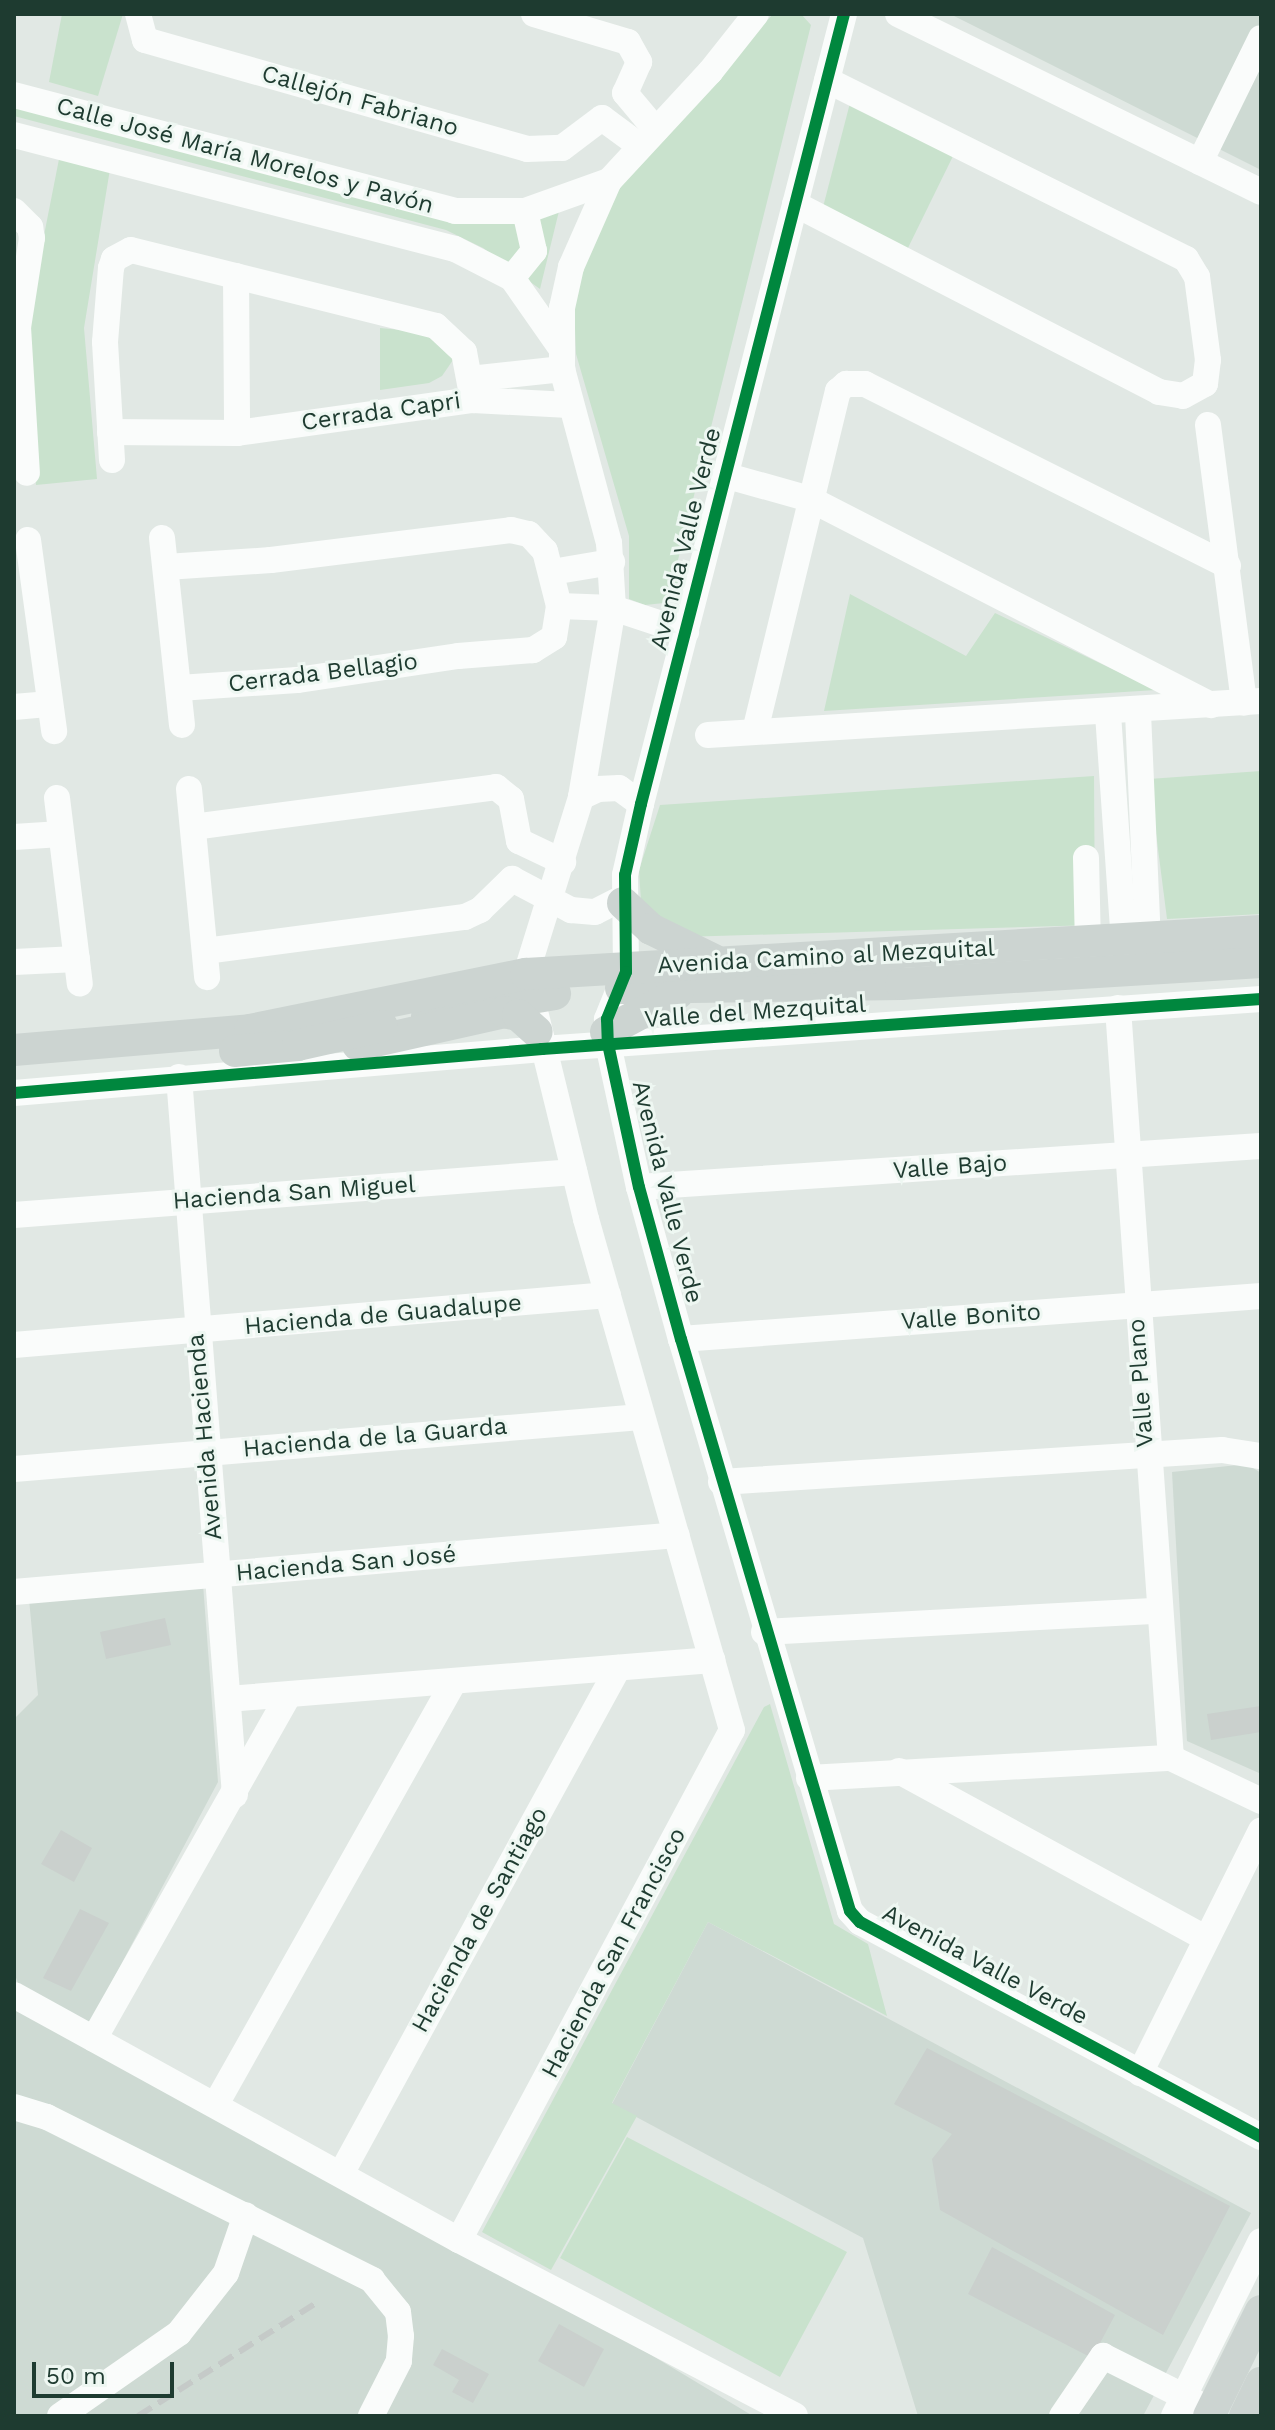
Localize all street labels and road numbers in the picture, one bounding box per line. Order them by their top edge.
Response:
street label: Callejón Fabriano [258,59,462,143]
street label: Calle José María Morelos y Pavón [52,91,438,221]
street label: Cerrada Capri [299,387,463,437]
street label: Avenida Valle Verde [644,424,728,654]
street label: Cerrada Bellagio [226,647,420,699]
street label: Avenida Camino al Mezquital [656,934,996,980]
street label: Valle del Mezquital [643,990,867,1034]
street label: Avenida Valle Verde [625,1077,709,1307]
street label: Valle Bajo [892,1149,1008,1185]
street label: Hacienda San Miguel [171,1170,417,1216]
street label: Hacienda de Guadalupe [243,1288,523,1342]
street label: Valle Bonito [900,1298,1042,1336]
street label: Valle Plano [1122,1318,1160,1448]
street label: Avenida Hacienda [182,1332,228,1542]
street label: Hacienda de la Guarda [241,1412,509,1464]
street label: Hacienda San José [234,1540,458,1588]
street label: Hacienda de Santiago [406,1802,554,2038]
street label: Hacienda San Francisco [536,1823,692,2083]
street label: Avenida Valle Verde [877,1898,1093,2032]

